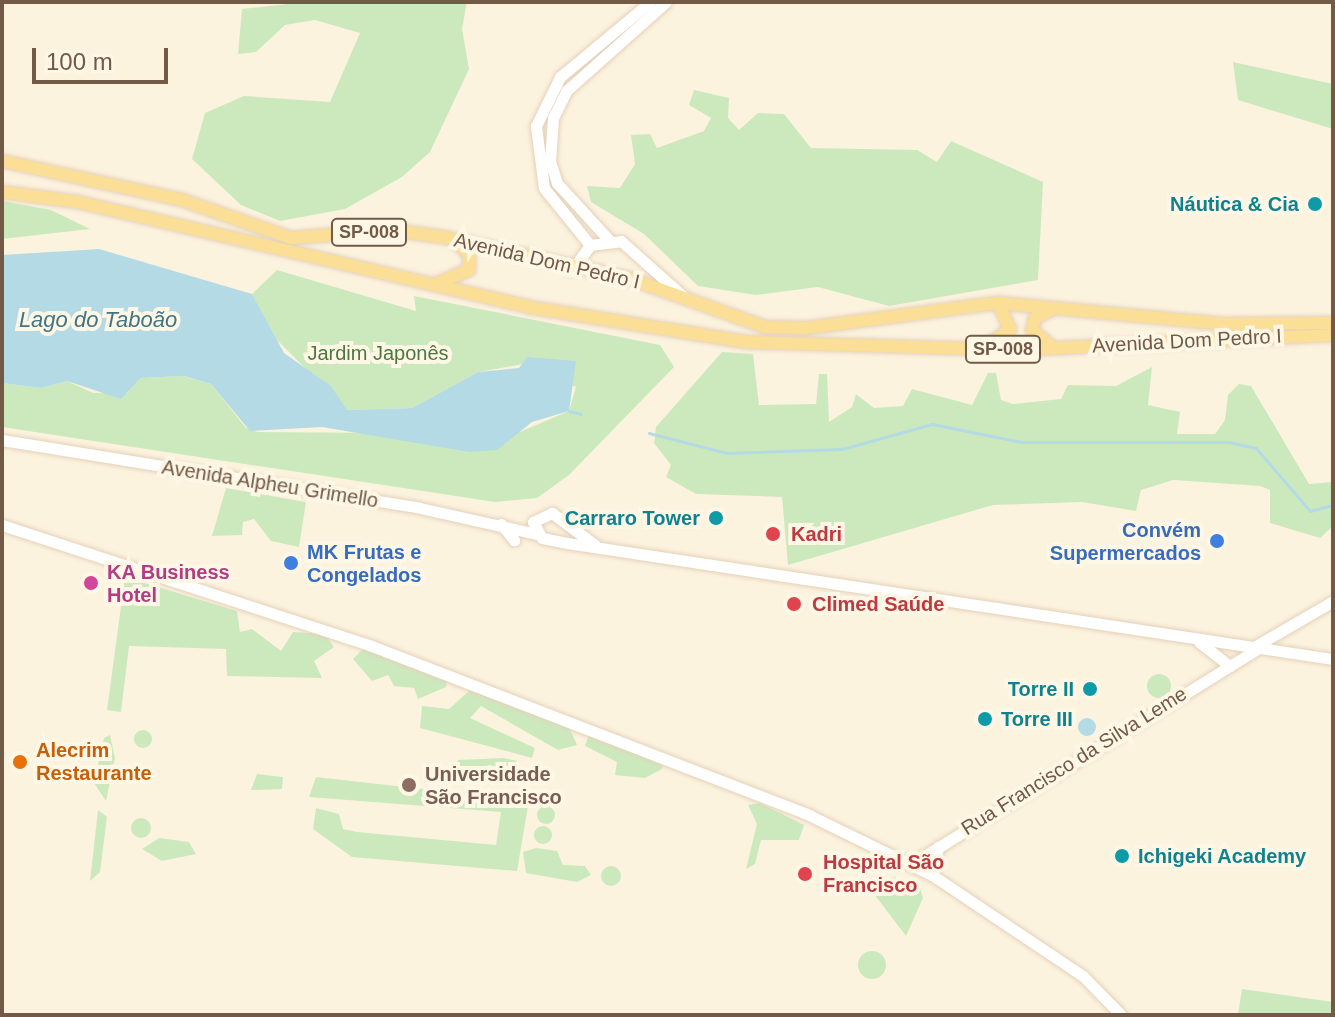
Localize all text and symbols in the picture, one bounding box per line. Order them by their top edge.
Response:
scale bar [36,32,172,82]
text: 100 m [46,48,113,75]
place label: Náutica & Cia [1170,192,1299,216]
marker: Náutica & Cia [1306,195,1324,213]
road number: SP-008 [329,218,409,246]
street label: Avenida Dom Pedro I [452,228,642,294]
water label: Lago do Taboão [19,307,177,333]
street label: Avenida Dom Pedro I [1092,324,1282,358]
road number: SP-008 [963,335,1043,363]
park label: Jardim Japonês [307,341,449,365]
street label: Avenida Alpheu Grimello [160,455,380,513]
place label: Carraro Tower [565,506,700,530]
marker: Carraro Tower [707,509,725,527]
place label: Convém Supermercados [1050,518,1201,565]
place label: Kadri [791,522,842,546]
marker: Kadri [762,523,784,545]
marker: Convém Supermercados [1208,532,1226,550]
place label: MK Frutas e Congelados [307,540,421,587]
marker: MK Frutas e Congelados [282,554,300,572]
place label: KA Business Hotel [107,560,230,607]
marker: KA Business Hotel [82,574,100,592]
place label: Climed Saúde [812,592,944,616]
marker: Climed Saúde [783,593,805,615]
place label: Torre II [1008,677,1074,701]
marker: Torre II [1081,680,1099,698]
street label: Rua Francisco da Silva Leme [957,682,1191,840]
place label: Torre III [1001,707,1073,731]
marker: Torre III [976,710,994,728]
place label: Alecrim Restaurante [36,738,152,785]
marker: Alecrim Restaurante [11,753,29,771]
place label: Universidade São Francisco [425,762,562,809]
marker: Universidade São Francisco [400,776,418,794]
place label: Ichigeki Academy [1138,844,1307,868]
marker: Ichigeki Academy [1113,847,1131,865]
place label: Hospital São Francisco [823,850,944,897]
marker: Hospital São Francisco [794,863,816,885]

